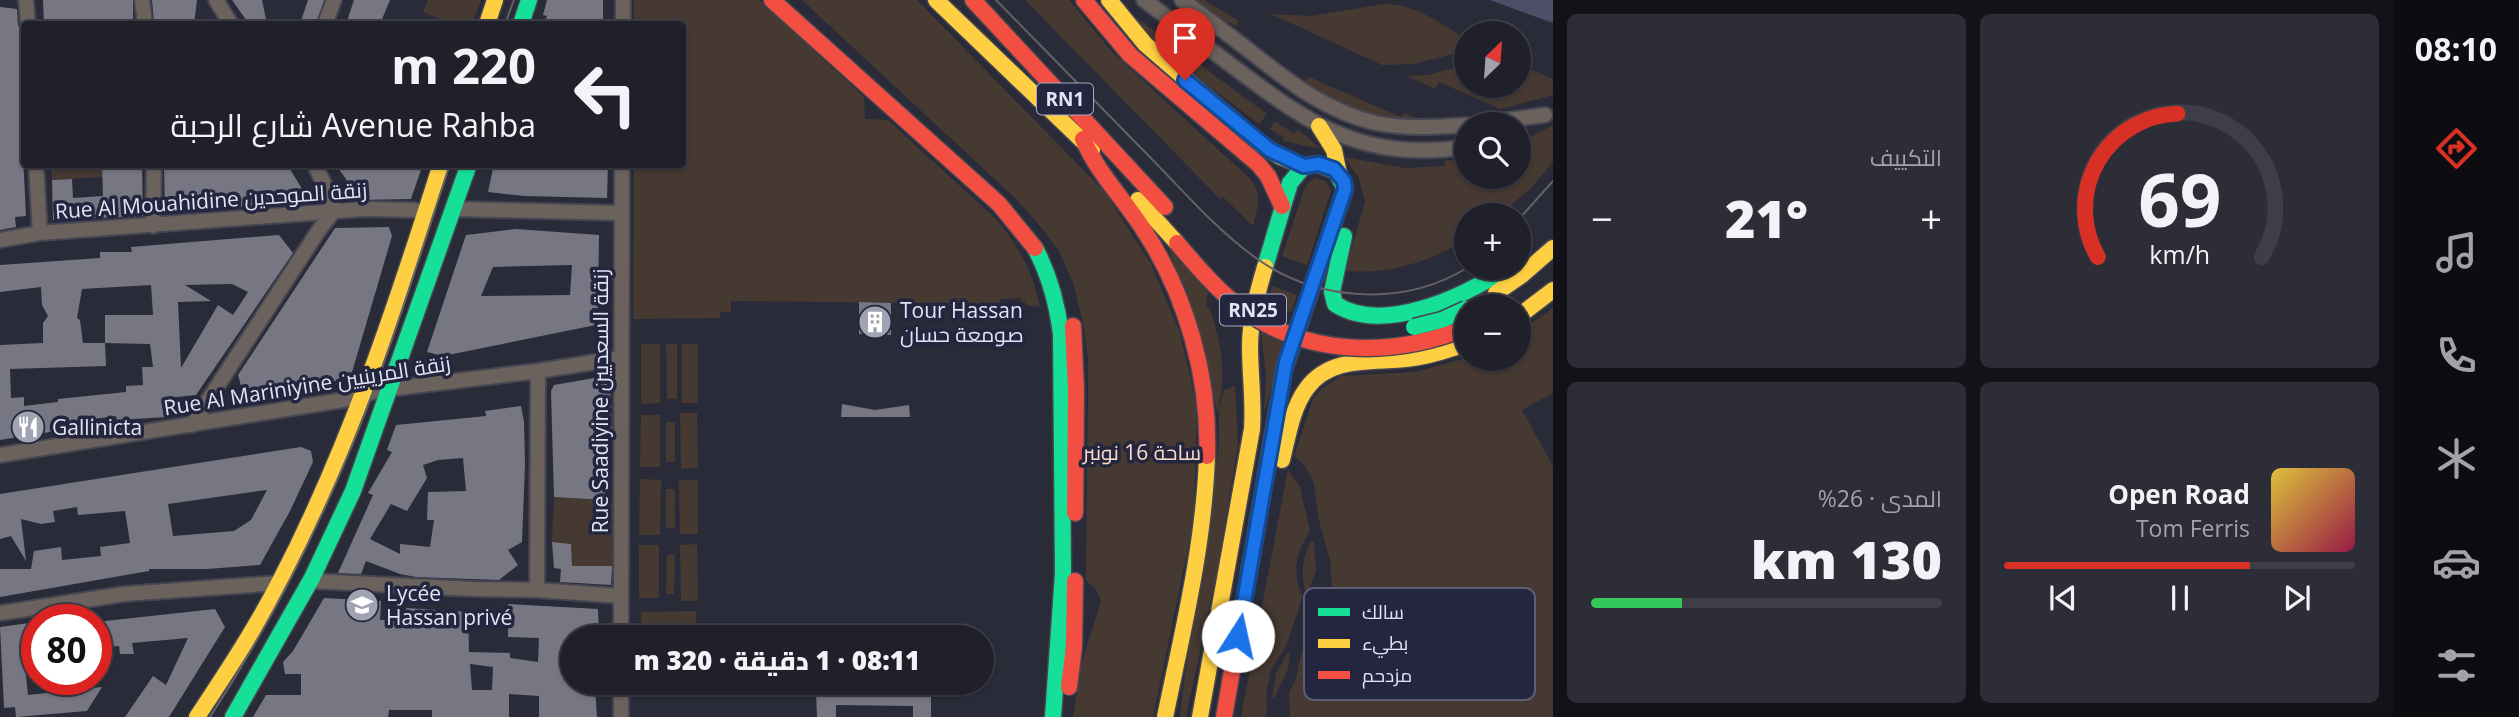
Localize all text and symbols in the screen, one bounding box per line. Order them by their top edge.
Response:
pin [1155,8,1215,80]
icon: arrive [1166,19,1204,57]
north arrow [1454,21,1531,98]
map controls [1454,21,1531,371]
text: 08:10 [2415,27,2497,70]
text: 220 m [391,32,536,98]
icon: left [560,49,651,140]
road number: RN1 [1037,83,1093,114]
text: Avenue Rahba شارع الرحبة [170,103,536,146]
button: search [1454,112,1531,189]
icon: directions [2432,124,2481,173]
text: التكييف [1870,141,1942,173]
text: 69 [2138,149,2221,248]
street label: Rue Al Mouahidine زنقة الموحدين [54,175,368,225]
text: 21° [1725,182,1808,253]
text: − [1591,192,1613,244]
text: + [1920,192,1942,244]
button: + [1454,203,1531,280]
icon: music [2432,228,2481,277]
text: km/h [2149,237,2210,271]
street label: Rue Saadiyine زنقة السعديين [586,269,614,533]
road number: RN25 [1220,294,1286,326]
button: − [1454,294,1531,371]
place label: Tour Hassan صومعة حسان [900,296,1024,348]
building icon: Tour Hassan صومعة حسان [856,303,894,341]
icon: phone [2432,331,2481,380]
street label: Rue Al Mariniyine زنقة المرينيين [161,348,453,422]
restaurant icon: Gallinicta [9,408,47,446]
place label: Gallinicta [52,413,142,441]
icon: climate [2432,434,2481,483]
park label: ساحة 16 نونبر [1082,438,1201,466]
text: Open Road [2108,476,2250,512]
text: المدى · 26% [1818,482,1942,514]
text: Tom Ferris [2136,512,2250,544]
text: 130 km [1751,523,1942,594]
icon: car [2432,538,2481,587]
place label: Lycée Hassan privé [386,579,512,631]
icon: previous [2044,579,2082,617]
icon: pause [2161,579,2199,617]
icon: next [2278,579,2316,617]
school or university icon: Lycée Hassan privé [343,586,381,624]
legend [1304,588,1535,700]
position arrow [1201,599,1275,673]
text: سالك [1362,599,1404,625]
speed limit sign: 80 [21,604,112,695]
text: بطيء [1362,630,1408,658]
icon: filters [2432,641,2481,690]
text: 08:11 · 1 دقيقة · 320 m [634,642,920,678]
text: مزدحم [1362,662,1412,689]

